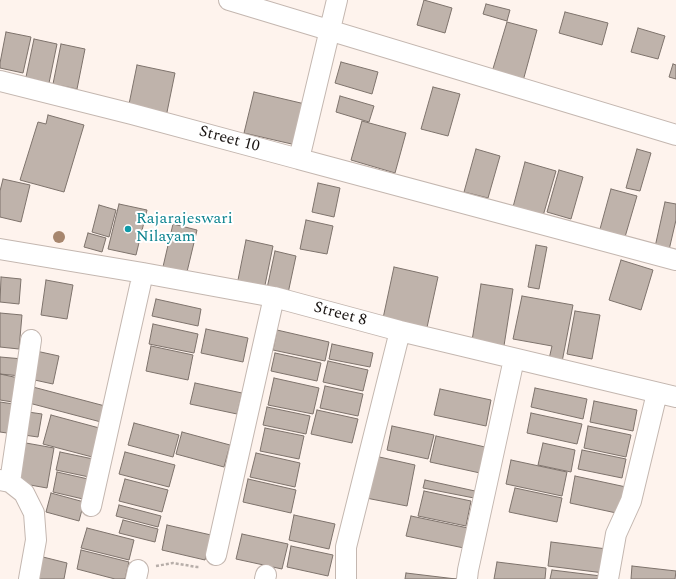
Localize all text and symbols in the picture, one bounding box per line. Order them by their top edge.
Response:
street label: Street 10 [197,123,261,157]
place label: Rajarajeswari Nilayam [136,210,233,248]
marker: Rajarajeswari Nilayam [123,224,133,234]
street label: Street 8 [311,299,369,331]

